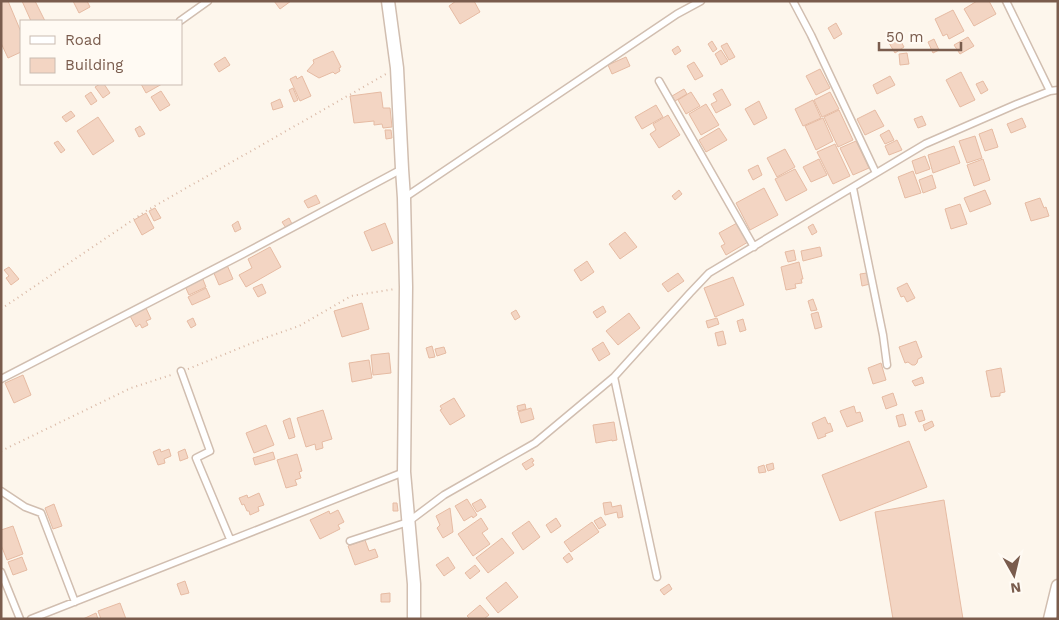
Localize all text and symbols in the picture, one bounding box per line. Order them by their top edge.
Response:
legend [20,20,182,85]
scale bar [879,20,962,52]
text: 50 m [886,28,923,46]
text: Road [65,31,102,49]
text: Building [65,56,123,74]
north arrow [989,550,1039,600]
text: N [1010,579,1022,597]

